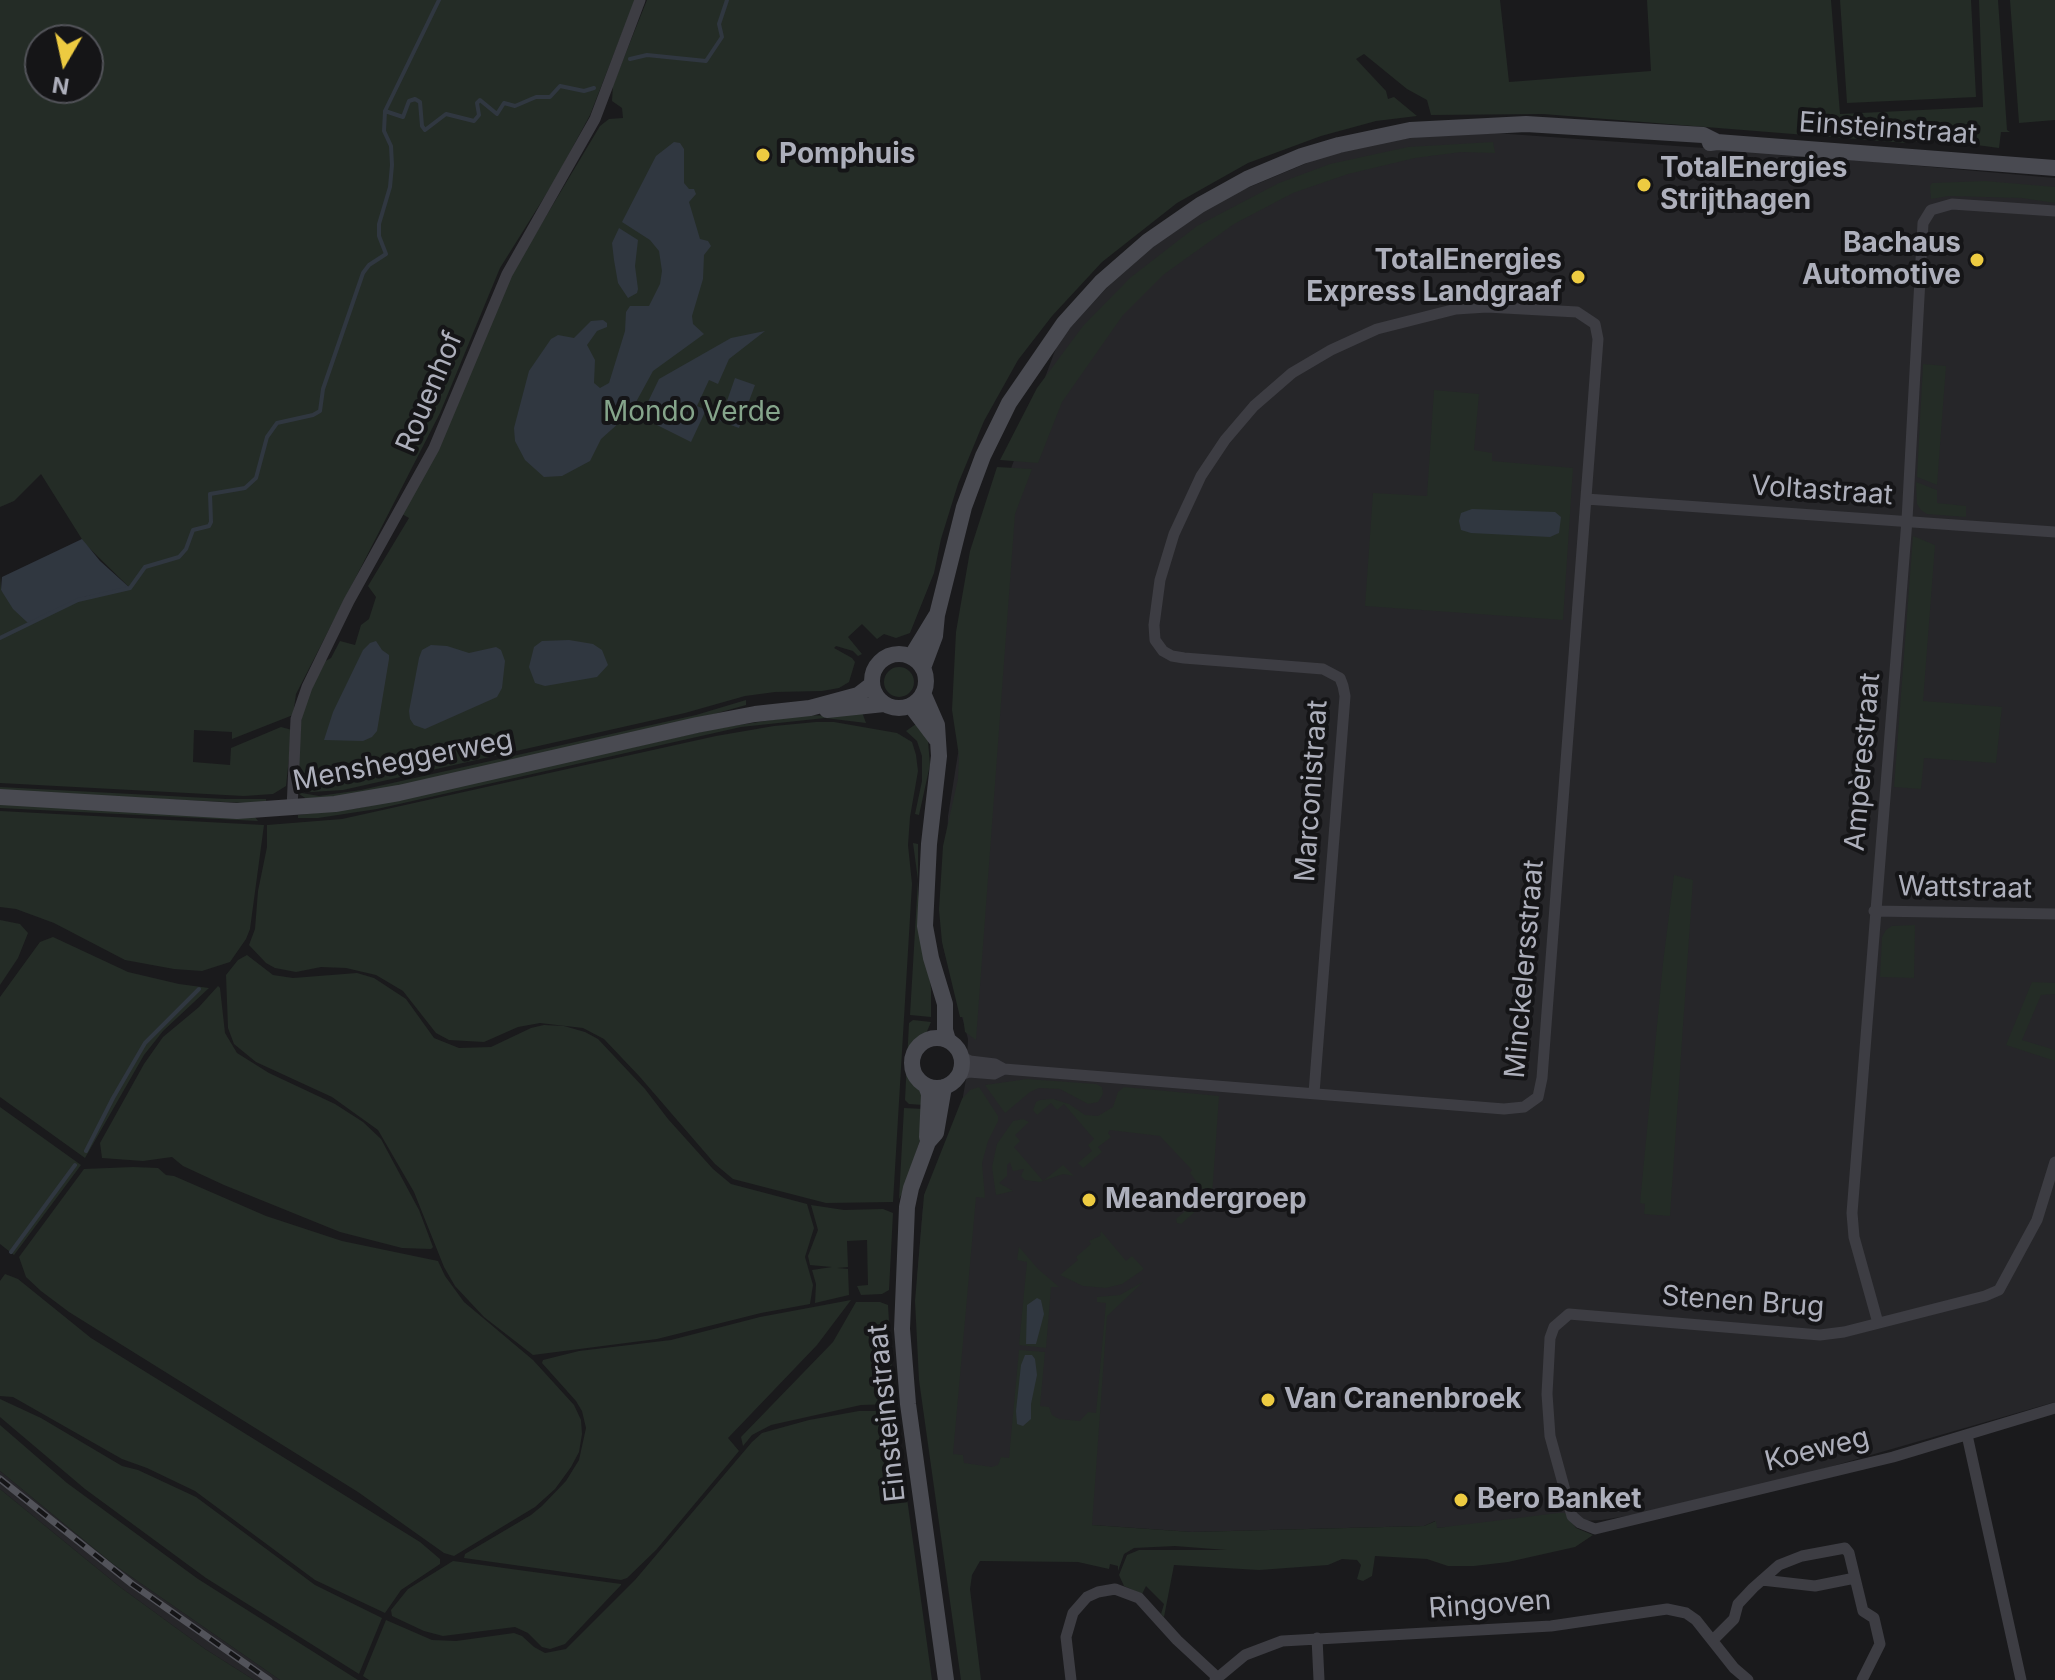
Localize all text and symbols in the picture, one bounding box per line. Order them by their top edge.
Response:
north arrow [24,24,104,104]
text: N [50,72,71,100]
street label: Einsteinstraat [1798,106,1978,152]
place label: Pomphuis [779,138,915,172]
marker: Pomphuis [754,146,772,164]
place label: TotalEnergies Strijthagen [1660,152,1847,218]
marker: TotalEnergies Strijthagen [1635,176,1653,194]
place label: Bachaus Automotive [1802,227,1961,293]
place label: TotalEnergies Express Landgraaf [1306,244,1562,310]
marker: Bachaus Automotive [1968,251,1986,269]
marker: TotalEnergies Express Landgraaf [1569,268,1587,286]
street label: Rouenhof [390,327,470,457]
park label: Mondo Verde [603,396,781,430]
street label: Voltastraat [1750,469,1894,513]
street label: Ampèrestraat [1838,671,1888,853]
street label: Marconistraat [1289,699,1335,883]
street label: Mensheggerweg [290,723,516,799]
street label: Minckelersstraat [1499,858,1551,1080]
street label: Wattstraat [1898,870,2032,906]
place label: Meandergroep [1105,1183,1307,1217]
marker: Meandergroep [1080,1191,1098,1209]
street label: Stenen Brug [1661,1280,1825,1324]
street label: Einsteinstraat [861,1322,913,1504]
place label: Van Cranenbroek [1284,1383,1522,1417]
marker: Van Cranenbroek [1259,1391,1277,1409]
street label: Koeweg [1761,1421,1873,1479]
place label: Bero Banket [1477,1483,1641,1517]
marker: Bero Banket [1452,1491,1470,1509]
street label: Ringoven [1428,1584,1552,1626]

